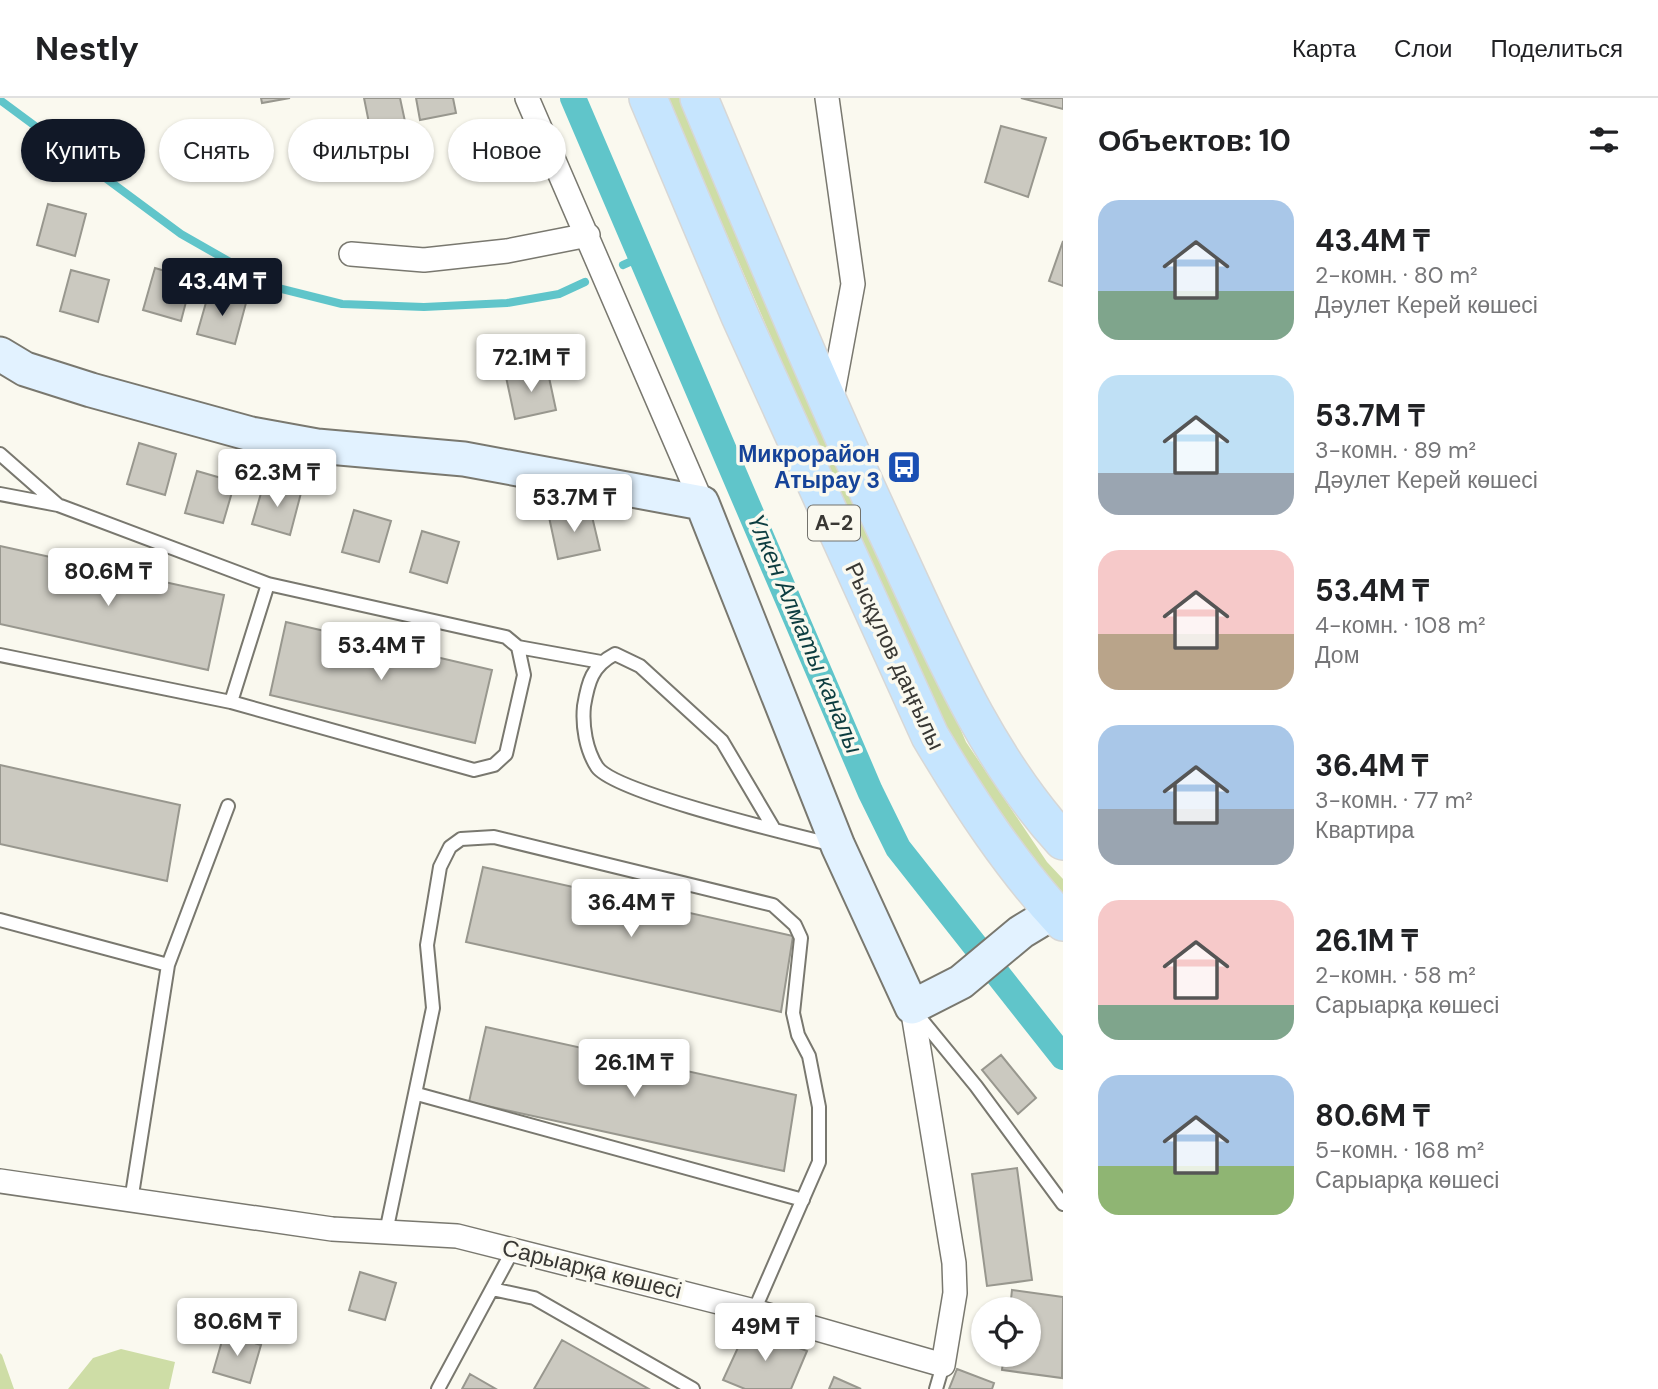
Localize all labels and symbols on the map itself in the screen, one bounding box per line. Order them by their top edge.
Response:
pin: 43.4M ₸ [157,258,287,318]
pin: 72.1M ₸ [466,334,596,394]
place label: Микрорайон Атырау 3 [738,439,880,495]
bus stop icon: Микрорайон Атырау 3 [885,448,923,486]
pin: 62.3M ₸ [212,450,342,509]
pin: 53.7M ₸ [509,474,639,534]
road number: A-2 [808,506,860,540]
water label: Үлкен Алматы каналы [741,509,870,759]
pin: 80.6M ₸ [43,548,173,608]
street label: Рысқұлов даңғылы [838,557,952,755]
pin: 53.4M ₸ [316,622,446,682]
pin: 36.4M ₸ [566,880,696,939]
pin: 26.1M ₸ [569,1040,699,1099]
street label: Сарыарқа көшесі [499,1232,685,1306]
pin: 80.6M ₸ [172,1298,302,1358]
pin: 49M ₸ [716,1304,814,1363]

